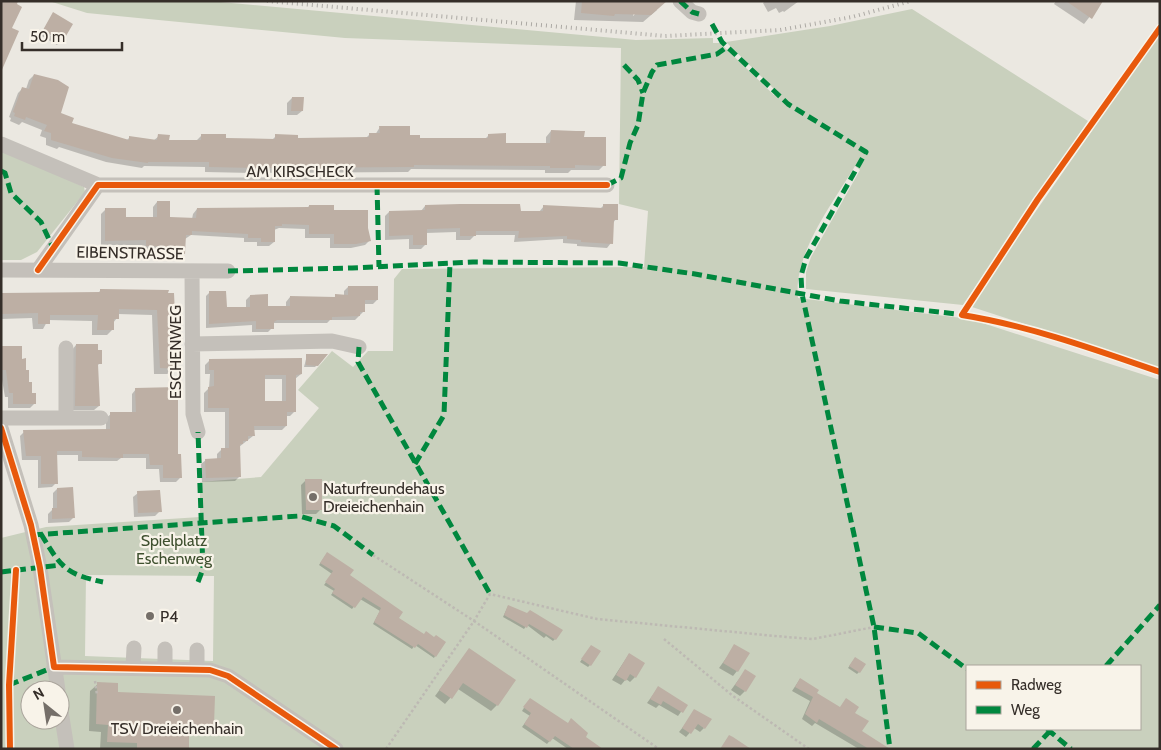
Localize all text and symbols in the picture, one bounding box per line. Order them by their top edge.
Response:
scale bar [22,20,122,52]
text: 50 m [30,28,65,46]
street label: AM KIRSCHECK [246,162,354,181]
street label: EIBENSTRASSE [76,243,184,263]
street label: ESCHENWEG [166,305,185,399]
place label: Naturfreundehaus Dreieichenhain [323,479,445,516]
marker: Naturfreundehaus Dreieichenhain [307,491,319,503]
park label: Spielplatz Eschenweg [136,531,213,568]
place label: P4 [160,607,178,626]
marker: P4 [144,610,156,622]
legend [966,665,1141,730]
text: Radweg [1011,676,1062,694]
north arrow [20,680,70,730]
text: N [30,683,47,704]
text: Weg [1011,701,1040,719]
marker: TSV Dreieichenhain [171,704,183,716]
place label: TSV Dreieichenhain [111,719,243,738]

